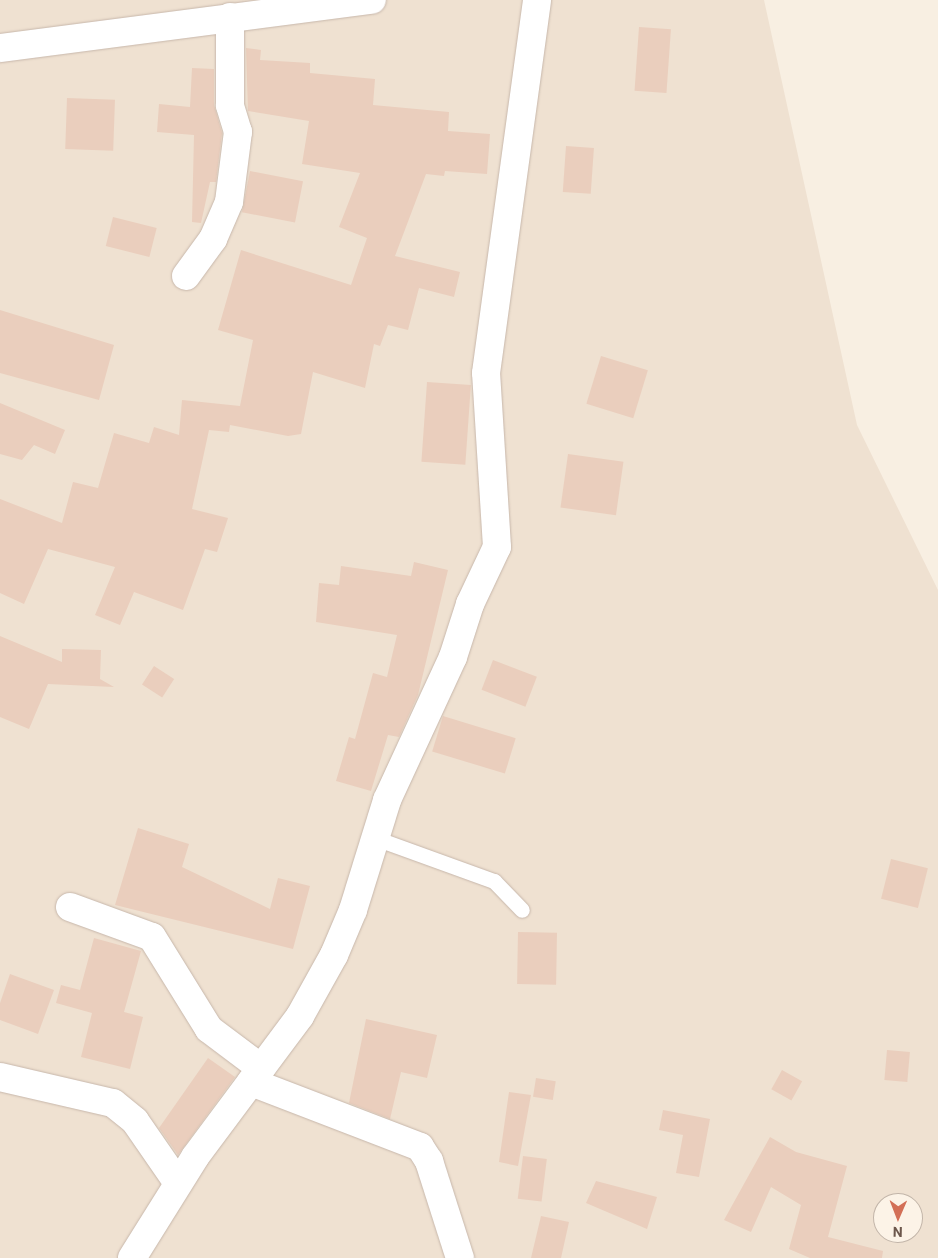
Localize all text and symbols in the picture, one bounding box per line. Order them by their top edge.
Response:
north arrow [873,1193,923,1243]
text: N [893,1224,903,1240]

